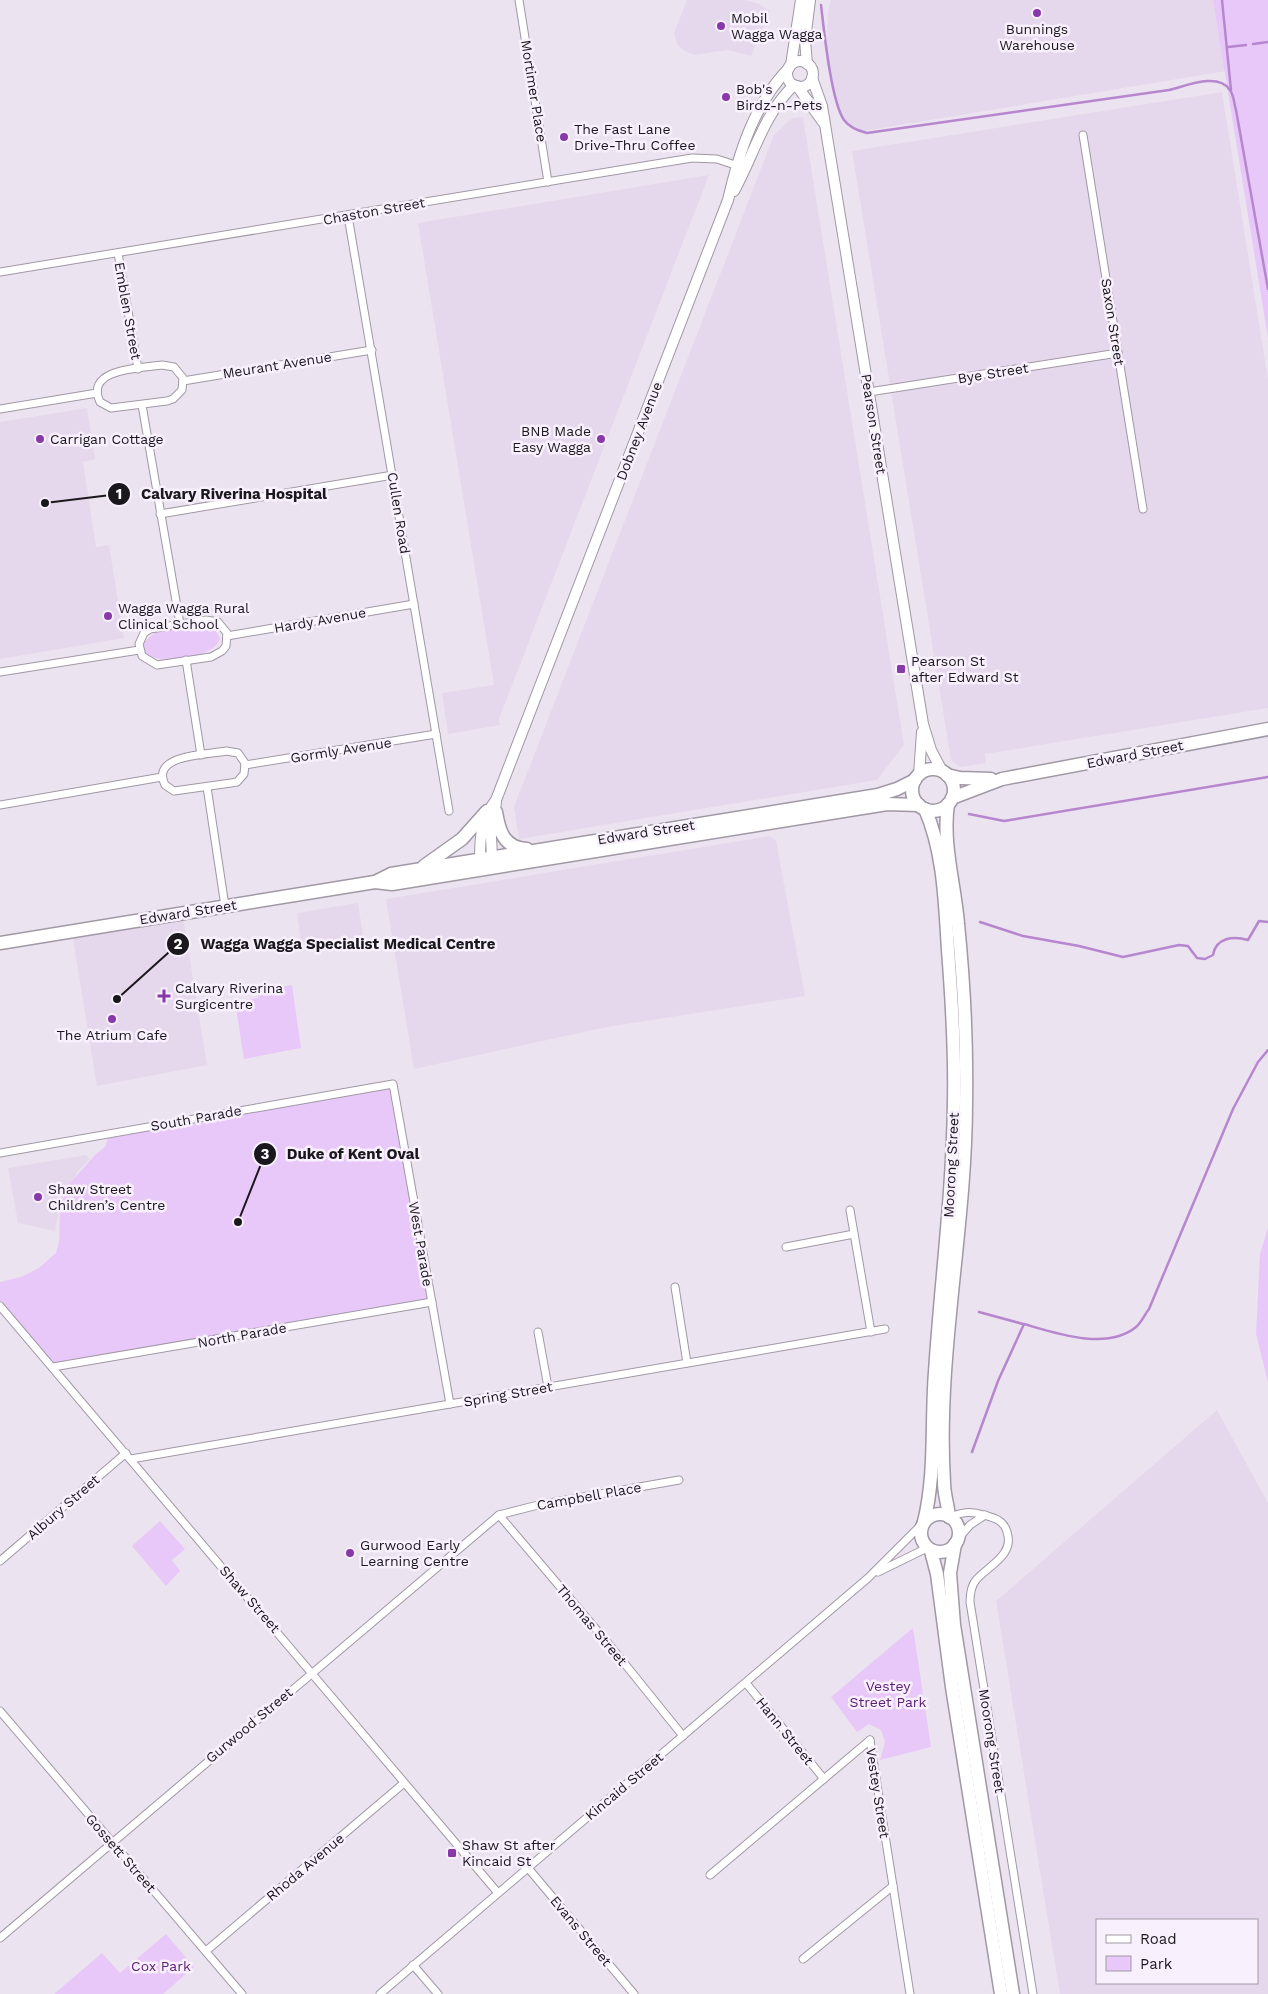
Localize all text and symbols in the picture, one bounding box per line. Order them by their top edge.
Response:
marker: Bunnings Warehouse [1031,7,1043,19]
place label: Mobil Wagga Wagga [731,10,822,42]
marker: Mobil Wagga Wagga [715,20,727,32]
place label: Bunnings Warehouse [999,21,1075,53]
street label: Mortimer Place [518,39,550,143]
place label: Bob's Birdz-n-Pets [736,81,822,113]
marker: Bob's Birdz-n-Pets [720,91,732,103]
place label: The Fast Lane Drive-Thru Coffee [574,121,695,153]
marker: The Fast Lane Drive-Thru Coffee [558,131,570,143]
street label: Chaston Street [322,194,426,228]
street label: Emblen Street [112,261,144,361]
street label: Saxon Street [1098,277,1128,367]
street label: Meurant Avenue [221,348,333,382]
street label: Bye Street [957,359,1030,386]
street label: Pearson Street [858,373,890,475]
street label: Dobney Avenue [613,379,665,483]
place label: BNB Made Easy Wagga [512,423,591,455]
place label: Carrigan Cottage [50,431,164,447]
marker: Carrigan Cottage [34,433,46,445]
marker: BNB Made Easy Wagga [595,433,607,445]
street label: Cullen Road [385,471,413,555]
callout: Calvary Riverina Hospital [106,479,338,509]
text: 1 [116,485,122,503]
text: Calvary Riverina Hospital [141,485,327,503]
place label: Wagga Wagga Rural Clinical School [118,600,250,632]
street label: Hardy Avenue [273,604,367,636]
marker: Wagga Wagga Rural Clinical School [102,610,114,622]
place label: Pearson St after Edward St [911,653,1019,685]
marker: Pearson St after Edward St [895,663,907,675]
street label: Gormly Avenue [289,734,393,766]
street label: Edward Street [1085,737,1185,771]
street label: Edward Street [596,816,696,848]
street label: Edward Street [138,896,238,928]
callout: Wagga Wagga Specialist Medical Centre [165,929,506,959]
text: 2 [174,935,183,953]
text: Wagga Wagga Specialist Medical Centre [201,935,496,953]
place label: Calvary Riverina Surgicentre [175,980,283,1012]
marker: Calvary Riverina Surgicentre [157,989,171,1003]
marker: The Atrium Cafe [106,1013,118,1025]
place label: The Atrium Cafe [57,1027,167,1043]
street label: South Parade [149,1102,243,1134]
street label: Moorong Street [940,1112,962,1218]
callout: Duke of Kent Oval [252,1139,430,1169]
text: 3 [261,1145,270,1163]
text: Duke of Kent Oval [287,1145,419,1163]
place label: Shaw Street Children’s Centre [48,1181,165,1213]
marker: Shaw Street Children’s Centre [32,1191,44,1203]
street label: West Parade [406,1200,436,1288]
street label: North Parade [196,1319,288,1351]
street label: Spring Street [462,1378,554,1410]
street label: Albury Street [24,1471,102,1543]
street label: Campbell Place [535,1479,643,1513]
place label: Gurwood Early Learning Centre [360,1537,469,1569]
marker: Gurwood Early Learning Centre [344,1547,356,1559]
street label: Shaw Street [216,1562,284,1636]
street label: Thomas Street [553,1581,631,1669]
park label: Vestey Street Park [849,1678,927,1710]
street label: Gurwood Street [202,1684,296,1766]
street label: Moorong Street [976,1688,1008,1795]
street label: Hann Street [753,1694,817,1768]
street label: Vestey Street [863,1747,893,1839]
street label: Kincaid Street [582,1749,666,1823]
street label: Gossett Street [83,1810,160,1896]
street label: Rhoda Avenue [263,1830,347,1904]
place label: Shaw St after Kincaid St [462,1837,556,1869]
marker: Shaw St after Kincaid St [446,1847,458,1859]
street label: Evans Street [547,1893,615,1969]
legend [1096,1919,1258,1984]
text: Road [1140,1930,1177,1948]
text: Park [1140,1955,1173,1973]
park label: Cox Park [131,1958,191,1974]

